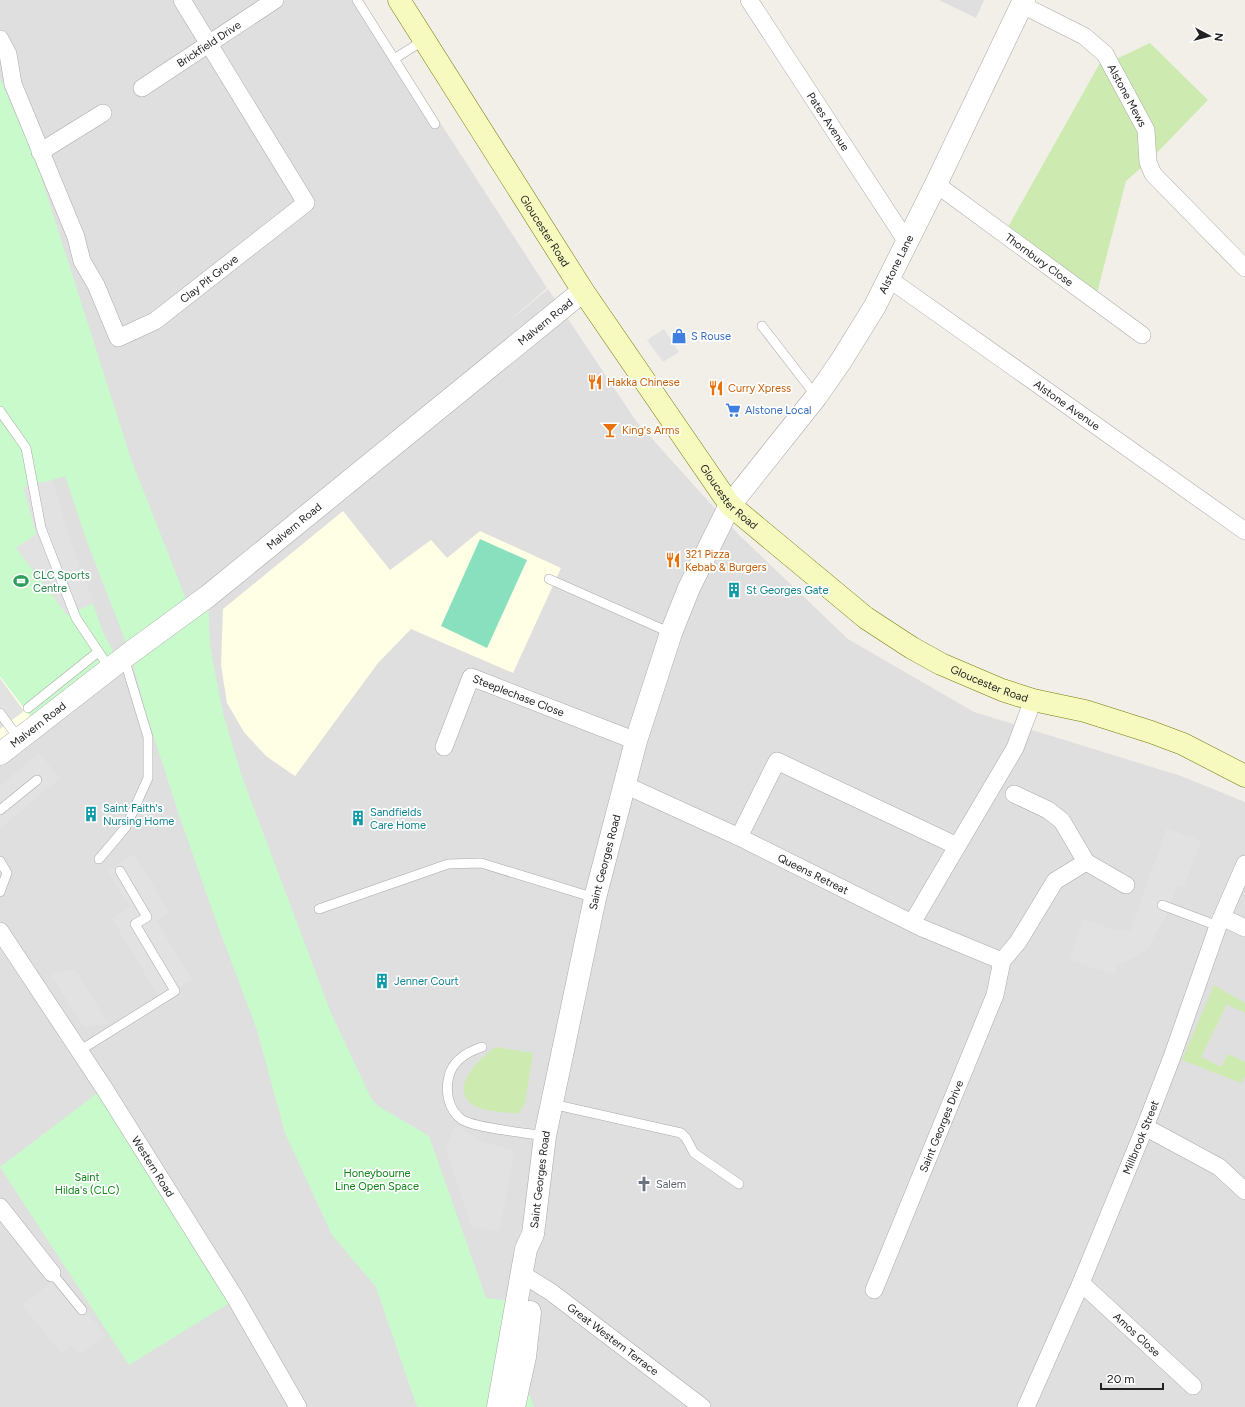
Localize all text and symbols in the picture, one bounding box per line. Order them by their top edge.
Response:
north arrow [1189,16,1229,56]
street label: Brickfield Drive [174,18,243,70]
text: N [1211,32,1225,42]
street label: Alstone Mews [1105,62,1150,129]
street label: Pates Avenue [804,90,852,153]
street label: Gloucester Road [517,192,572,269]
street label: Thornbury Close [1003,230,1076,289]
street label: Alstone Lane [876,233,916,296]
street label: Clay Pit Grove [177,252,241,306]
street label: Malvern Road [515,296,575,348]
shop icon: S Rouse [670,327,688,345]
place label: S Rouse [691,330,731,343]
restaurant icon: Hakka Chinese [586,373,604,391]
place label: Hakka Chinese [607,376,680,389]
street label: Alstone Avenue [1031,377,1102,433]
restaurant icon: Curry Xpress [707,379,725,397]
place label: Curry Xpress [728,382,791,395]
supermarket icon: Alstone Local [724,401,742,419]
place label: Alstone Local [745,404,811,417]
bar icon: King's Arms [601,421,619,439]
place label: King's Arms [622,424,680,437]
street label: Gloucester Road [697,462,761,532]
street label: Malvern Road [264,500,324,552]
place label: 321 Pizza Kebab & Burgers [685,548,767,574]
restaurant icon: 321 Pizza Kebab & Burgers [664,551,682,569]
place label: CLC Sports Centre [33,569,90,595]
sports icon: CLC Sports Centre [12,572,30,590]
building icon: St Georges Gate [725,581,743,599]
place label: St Georges Gate [746,584,829,597]
street label: Gloucester Road [949,662,1030,705]
street label: Steeplechase Close [471,672,566,719]
street label: Malvern Road [7,699,68,750]
place label: Saint Faith's Nursing Home [103,802,174,828]
building icon: Saint Faith's Nursing Home [82,805,100,823]
place label: Sandfields Care Home [370,806,426,832]
building icon: Sandfields Care Home [349,809,367,827]
street label: Saint Georges Road [586,813,623,911]
street label: Queens Retreat [776,851,851,897]
building icon: Jenner Court [373,972,391,990]
place label: Jenner Court [394,975,459,988]
street label: Saint Georges Drive [917,1078,966,1174]
street label: Millbrook Street [1120,1099,1161,1176]
street label: Saint Georges Road [527,1129,552,1229]
street label: Western Road [129,1134,177,1199]
park label: Honeybourne Line Open Space [335,1167,419,1193]
park label: Saint Hilda's (CLC) [55,1171,119,1197]
church icon: Salem [635,1175,653,1193]
place label: Salem [656,1178,686,1191]
street label: Great Western Terrace [565,1300,661,1378]
street label: Amos Close [1111,1310,1163,1359]
scale bar [1101,1365,1163,1391]
text: 20 m [1107,1372,1135,1386]

